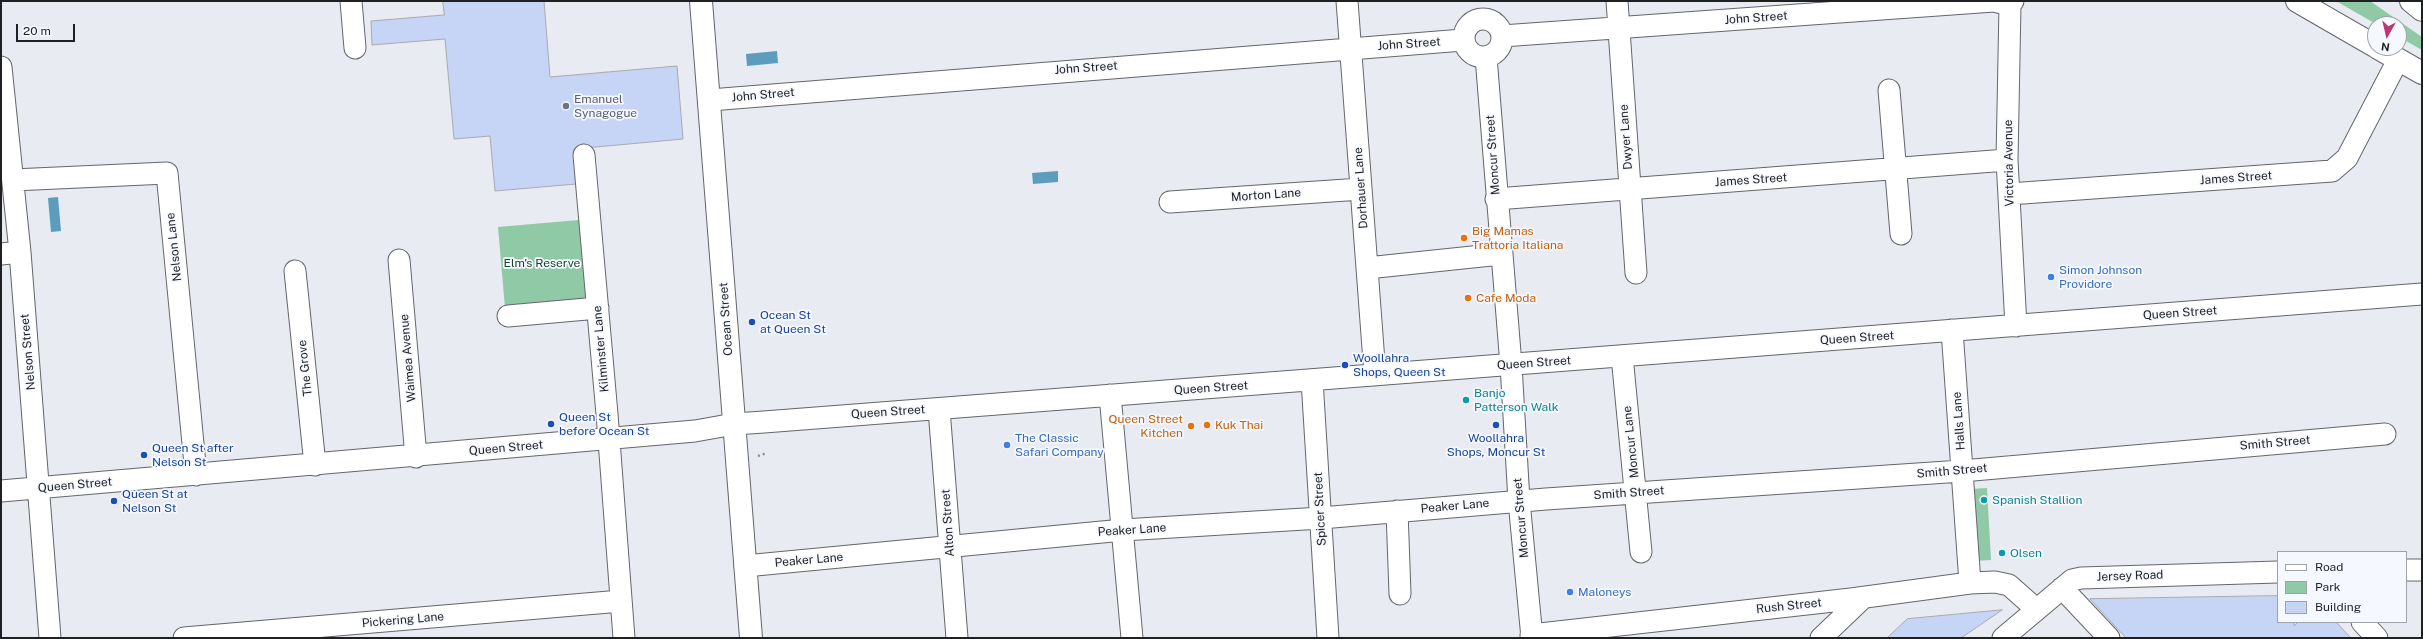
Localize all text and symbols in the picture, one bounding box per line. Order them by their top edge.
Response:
street label: John Street [1724,9,1788,27]
scale bar [18,16,77,42]
north arrow [2367,16,2407,56]
text: 20 m [23,24,51,38]
street label: John Street [1377,35,1441,53]
text: N [2380,40,2391,53]
street label: John Street [1054,59,1118,77]
street label: John Street [731,85,795,105]
place label: Emanuel Synagogue [574,92,637,120]
marker: Emanuel Synagogue [561,101,571,111]
street label: Dwyer Lane [1617,104,1635,170]
street label: Moncur Street [1483,114,1503,196]
street label: Victoria Avenue [2001,119,2017,207]
street label: Dorhauer Lane [1351,147,1371,229]
street label: James Street [2199,168,2273,188]
street label: James Street [1714,170,1788,190]
street label: Morton Lane [1231,185,1301,205]
street label: Nelson Lane [163,212,185,282]
place label: Big Mamas Trattoria Italiana [1472,224,1563,252]
marker: Big Mamas Trattoria Italiana [1459,233,1469,243]
park label: Elm's Reserve [504,256,580,270]
place label: Simon Johnson Providore [2059,263,2142,291]
marker: Simon Johnson Providore [2046,272,2056,282]
street label: Ocean Street [716,282,736,356]
place label: Cafe Moda [1476,291,1536,305]
marker: Cafe Moda [1463,293,1473,303]
street label: Queen Street [2142,303,2218,323]
street label: Kilminster Lane [590,305,612,393]
place label: Ocean St at Queen St [760,308,826,336]
street label: Nelson Street [17,313,39,391]
street label: Waimea Avenue [397,313,419,403]
marker: Ocean St at Queen St [747,317,757,327]
street label: Queen Street [1819,328,1895,348]
street label: The Grove [295,339,315,397]
place label: Woollahra Shops, Queen St [1353,351,1446,379]
street label: Queen Street [1496,353,1572,373]
marker: Woollahra Shops, Queen St [1340,360,1350,370]
street label: Queen Street [1173,378,1249,398]
place label: Banjo Patterson Walk [1474,386,1558,414]
street label: Halls Lane [1950,391,1968,451]
marker: Banjo Patterson Walk [1461,395,1471,405]
street label: Queen Street [850,402,926,422]
street label: Moncur Lane [1620,405,1642,479]
place label: Queen St before Ocean St [559,410,649,438]
place label: Queen Street Kitchen [1109,412,1183,440]
place label: Kuk Thai [1215,418,1263,432]
marker: Queen St before Ocean St [546,419,556,429]
marker: Kuk Thai [1202,420,1212,430]
marker: Woollahra Shops, Moncur St [1491,420,1501,430]
marker: Queen Street Kitchen [1186,421,1196,431]
place label: The Classic Safari Company [1015,431,1104,459]
place label: Woollahra Shops, Moncur St [1447,431,1545,459]
street label: Smith Street [2239,433,2311,453]
street label: Queen Street [468,438,544,458]
marker: The Classic Safari Company [1002,440,1012,450]
place label: Queen St after Nelson St [152,441,234,469]
marker: Queen St after Nelson St [139,450,149,460]
street label: Smith Street [1916,461,1988,481]
street label: Spicer Street [1311,472,1329,546]
street label: Queen Street [37,475,113,495]
street label: Moncur Street [1510,477,1532,559]
street label: Smith Street [1593,483,1665,503]
place label: Queen St at Nelson St [122,487,188,515]
street label: Alton Street [938,489,958,557]
place label: Spanish Stallion [1992,493,2082,507]
marker: Spanish Stallion [1979,495,1989,505]
marker: Queen St at Nelson St [109,496,119,506]
street label: Peaker Lane [1420,496,1490,516]
street label: Peaker Lane [1097,520,1167,540]
place label: Olsen [2010,546,2042,560]
marker: Olsen [1997,548,2007,558]
street label: Peaker Lane [774,550,844,570]
legend [2277,551,2407,623]
text: Road [2315,560,2343,574]
street label: Jersey Road [2096,568,2164,584]
text: Park [2315,580,2341,594]
place label: Maloneys [1578,585,1631,599]
marker: Maloneys [1565,587,1575,597]
street label: Rush Street [1755,595,1823,617]
text: Building [2315,600,2361,614]
street label: Pickering Lane [361,609,445,631]

